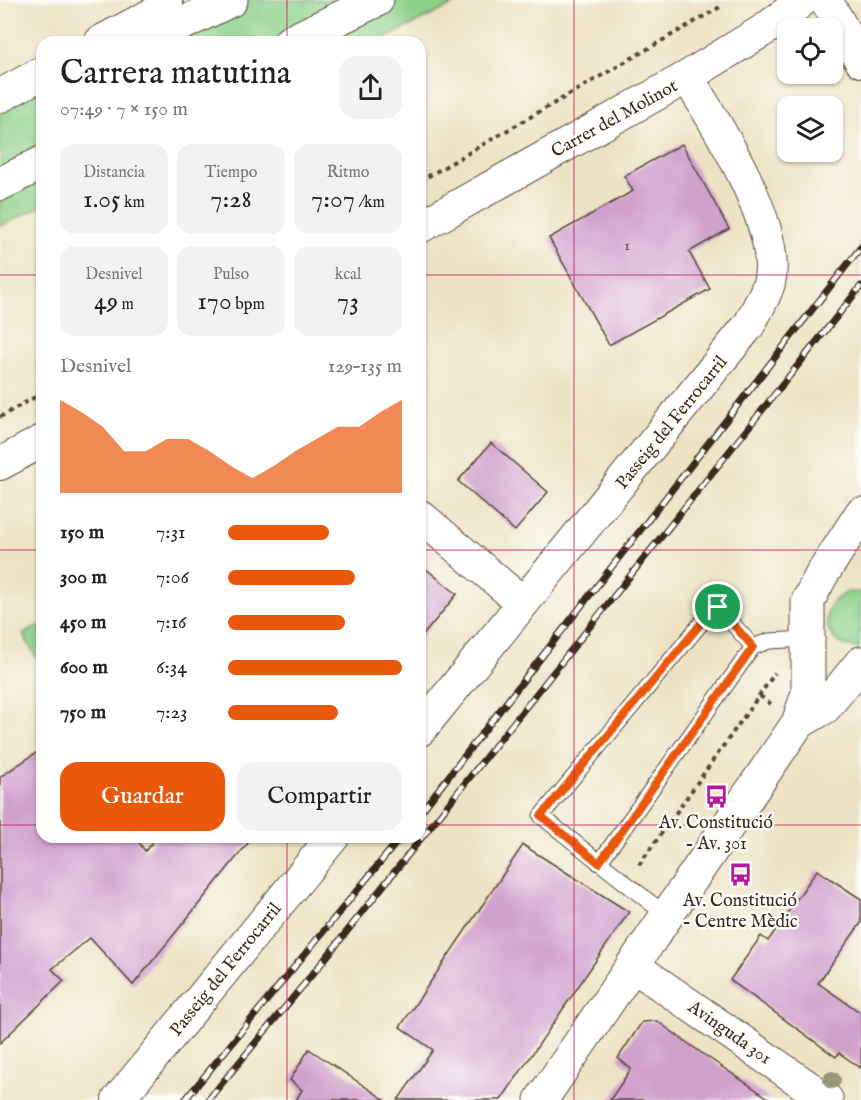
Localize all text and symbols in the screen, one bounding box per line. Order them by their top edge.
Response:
map controls [777,18,843,162]
button: locate [777,18,843,84]
text: Carrera matutina [60,53,291,95]
button: share [339,56,402,119]
street label: Carrer del Molinot [548,75,682,164]
button: layers [777,96,843,162]
text: 07:49 · 7 × 150 m [60,97,188,122]
text: Distancia [83,163,145,183]
text: Tiempo [205,163,257,183]
text: Ritmo [327,163,369,183]
text: 1.05 [83,183,121,216]
text: 7:28 [210,183,252,216]
text: 7:07 [311,183,355,216]
text: km [121,193,145,213]
text: /km [355,193,385,213]
house number: 1 [624,236,630,255]
text: Desnivel [85,265,143,285]
text: Pulso [213,265,249,285]
text: kcal [335,265,361,285]
text: 49 [94,285,118,318]
text: 170 [197,285,232,318]
text: 73 [337,285,359,318]
text: m [118,295,134,315]
text: bpm [232,295,265,315]
street label: Passeig del Ferrocarril [611,351,733,494]
text: Desnivel [60,354,132,379]
text: 129–135 m [328,354,402,379]
text: 150 m [60,520,104,545]
text: 7:31 [156,520,186,545]
text: 300 m [60,565,107,590]
text: 7:06 [156,565,189,590]
pin [692,581,743,632]
icon: arrive [701,590,734,623]
text: 450 m [60,610,107,635]
text: 7:16 [156,610,187,635]
text: 600 m [60,655,108,680]
text: 6:34 [156,655,187,680]
text: 750 m [60,700,106,725]
text: 7:23 [156,700,187,725]
button: Guardar [60,762,225,831]
button: Compartir [237,762,402,831]
bus stop icon: Av. Constitució - Av. 301 [703,783,729,809]
place label: Av. Constitució - Av. 301 [658,812,773,856]
bus stop icon: Av. Constitució - Centre Mèdic [727,861,753,887]
place label: Av. Constitució - Centre Mèdic [682,890,798,934]
street label: Passeig del Ferrocarril [165,898,287,1041]
street label: Avinguda 301 [682,995,775,1070]

